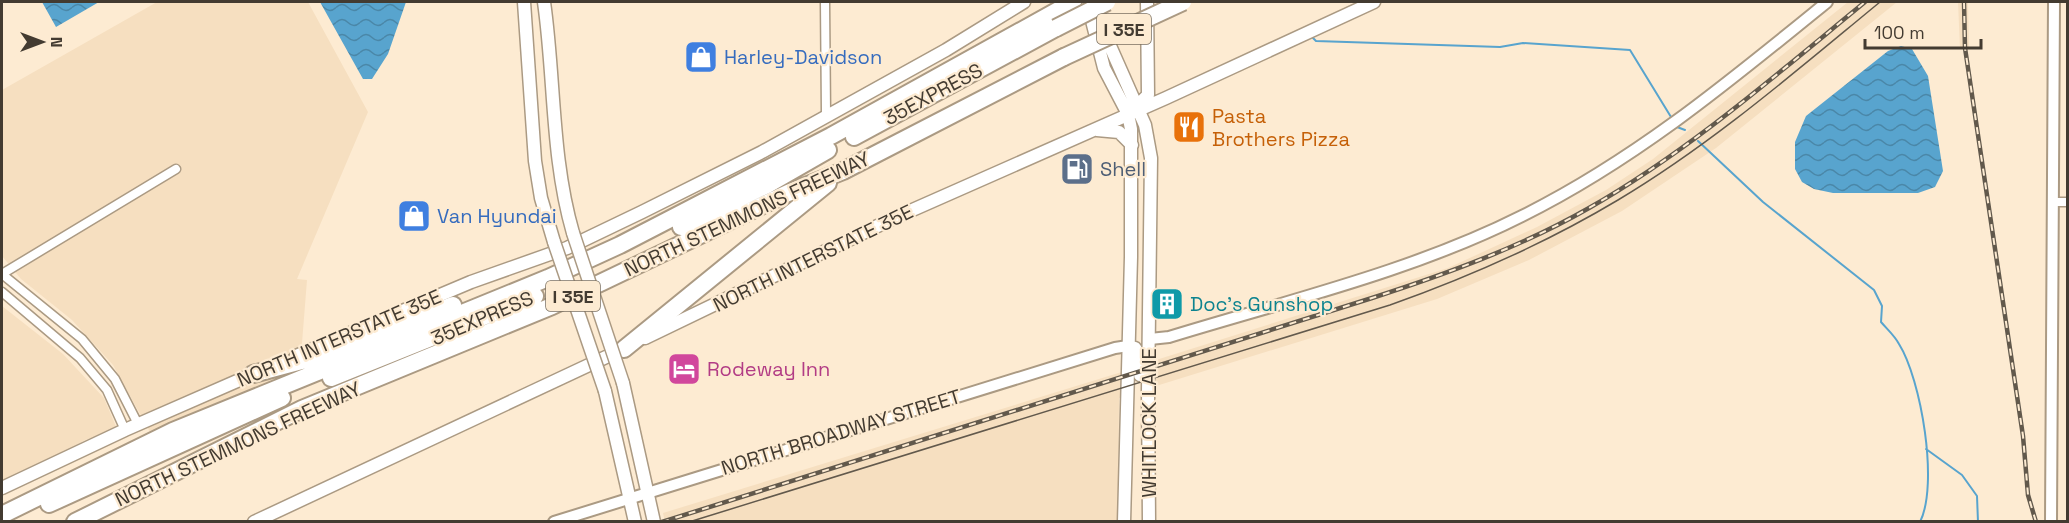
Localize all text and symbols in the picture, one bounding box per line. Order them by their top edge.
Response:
north arrow [12,12,72,72]
scale bar [1865,12,1980,50]
road number: I 35E [1097,14,1151,44]
text: 100 m [1874,21,1925,44]
text: N [46,37,67,47]
shop icon: Harley-Davidson [683,39,719,75]
place label: Harley-Davidson [724,44,882,70]
street label: 35EXPRESS [879,57,987,131]
place label: Pasta Brothers Pizza [1212,103,1350,152]
restaurant icon: Pasta Brothers Pizza [1171,109,1207,145]
street label: NORTH STEMMONS FREEWAY [620,145,874,283]
fuel station icon: Shell [1059,151,1095,187]
place label: Shell [1100,156,1146,182]
shop icon: Van Hyundai [396,198,432,234]
street label: NORTH INTERSTATE 35E [709,198,917,318]
place label: Van Hyundai [437,203,557,229]
road number: I 35E [546,281,600,311]
street label: NORTH INTERSTATE 35E [233,283,445,393]
street label: 35EXPRESS [427,285,537,351]
building icon: Doc's Gunshop [1149,286,1185,322]
place label: Doc's Gunshop [1190,291,1333,317]
street label: WHITLOCK LANE [1136,348,1162,498]
hotel icon: Rodeway Inn [666,351,702,387]
place label: Rodeway Inn [707,356,830,382]
street label: NORTH STEMMONS FREEWAY [111,375,365,513]
street label: NORTH BROADWAY STREET [718,383,964,481]

